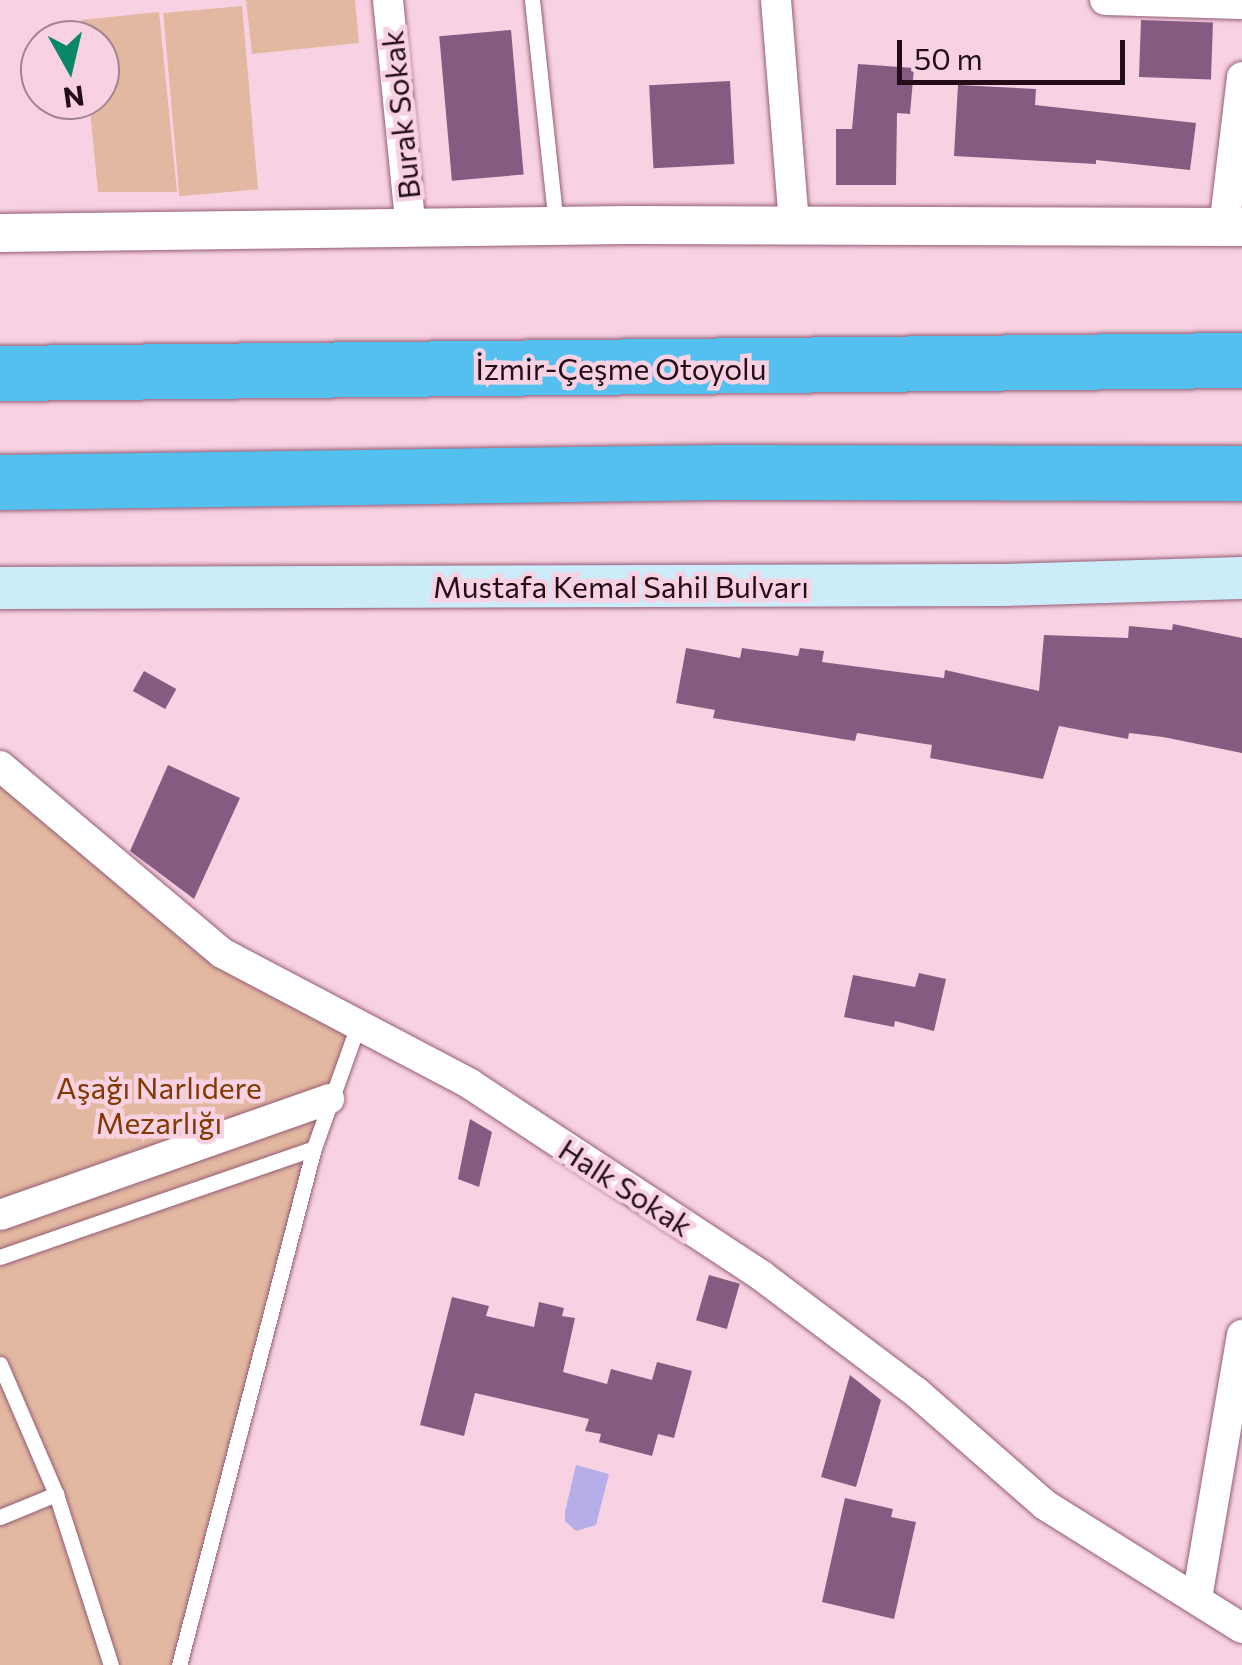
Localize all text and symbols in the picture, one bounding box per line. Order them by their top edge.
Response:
north arrow [20,20,120,120]
scale bar [902,20,1130,82]
street label: Burak Sokak [373,29,427,201]
text: 50 m [914,39,983,76]
text: N [61,79,87,116]
street label: İzmir-Çeşme Otoyolu [476,350,766,386]
street label: Mustafa Kemal Sahil Bulvarı [433,568,809,604]
park label: Aşağı Narlıdere Mezarlığı [56,1069,262,1140]
street label: Halk Sokak [553,1131,699,1243]

